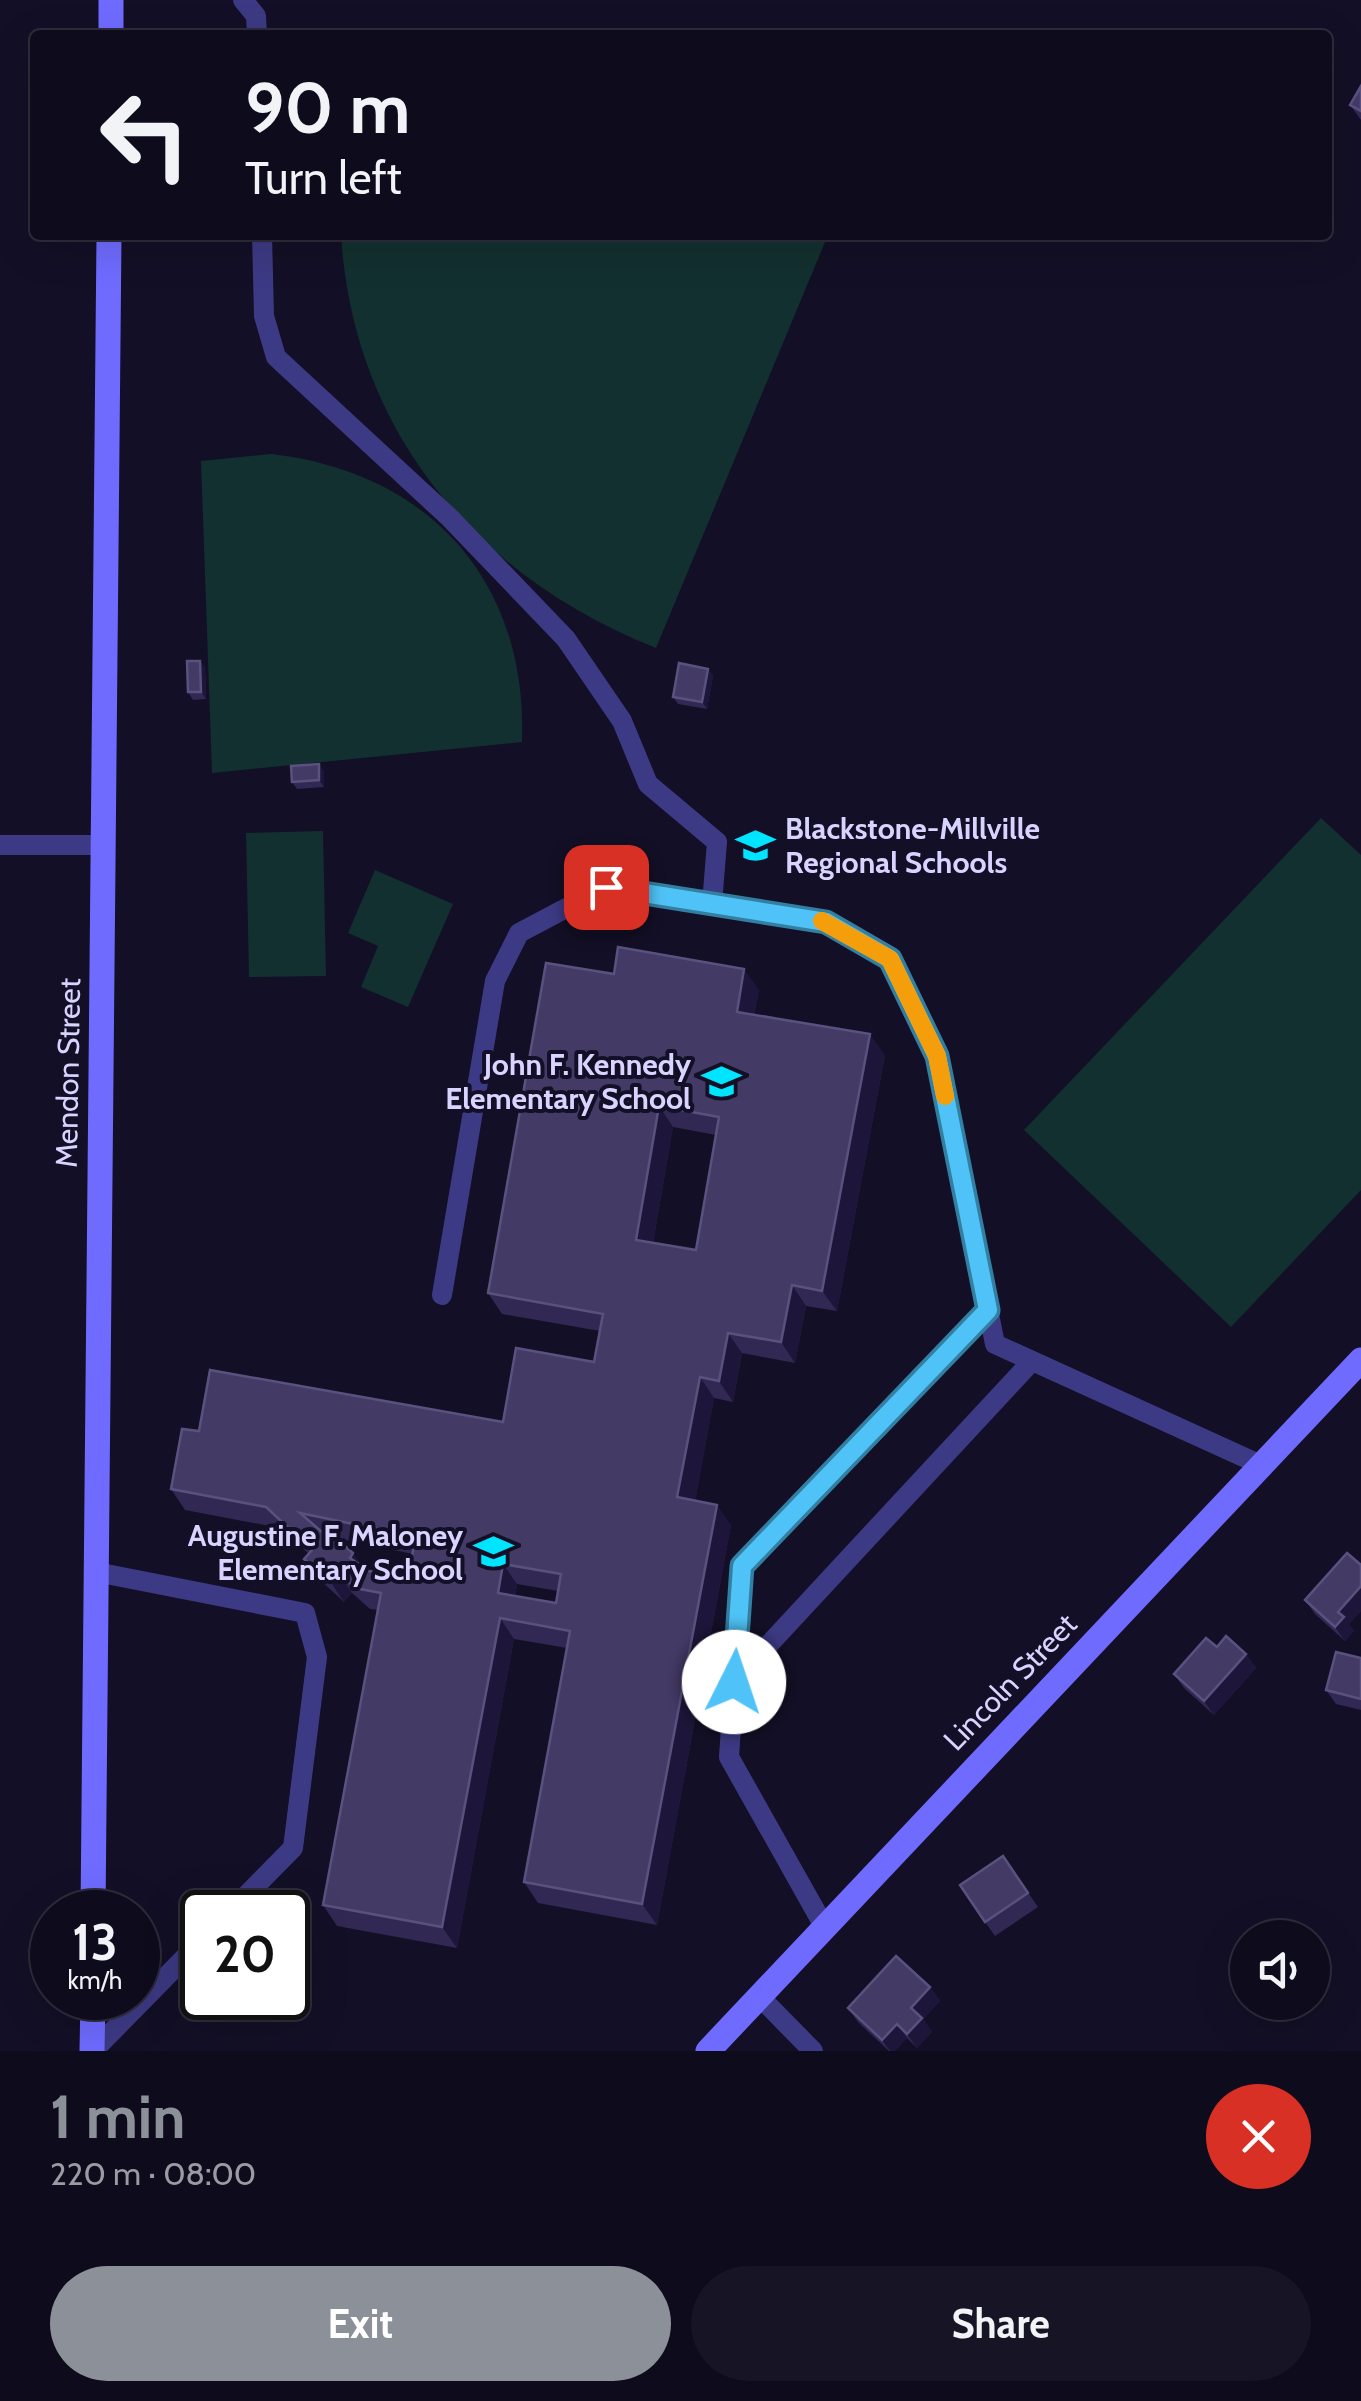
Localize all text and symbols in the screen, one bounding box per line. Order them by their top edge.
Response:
text: 90 m [245,65,410,151]
icon: left [80,70,210,200]
text: Turn left [245,151,402,205]
place label: Blackstone-Millville Regional Schools [785,810,1040,881]
school or university icon: Blackstone-Millville Regional Schools [734,824,776,866]
pin [564,845,649,930]
icon: arrive [579,860,634,915]
street label: Mendon Street [48,978,88,1168]
place label: John F. Kennedy Elementary School [445,1046,692,1117]
school or university icon: John F. Kennedy Elementary School [700,1060,742,1102]
place label: Augustine F. Maloney Elementary School [188,1517,464,1588]
school or university icon: Augustine F. Maloney Elementary School [472,1531,514,1573]
street label: Lincoln Street [936,1606,1084,1758]
position arrow [682,1630,786,1734]
speed limit sign: 20 [180,1890,310,2020]
text: 13 [72,1912,118,1973]
map controls [1230,1920,1330,2020]
button: sound [1230,1920,1330,2020]
text: km/h [68,1965,122,1995]
text: 1 min [50,2080,185,2153]
button: close [1206,2084,1311,2189]
text: 220 m · 08:00 [50,2154,256,2193]
button: Exit [50,2266,671,2381]
button: Share [691,2266,1311,2381]

